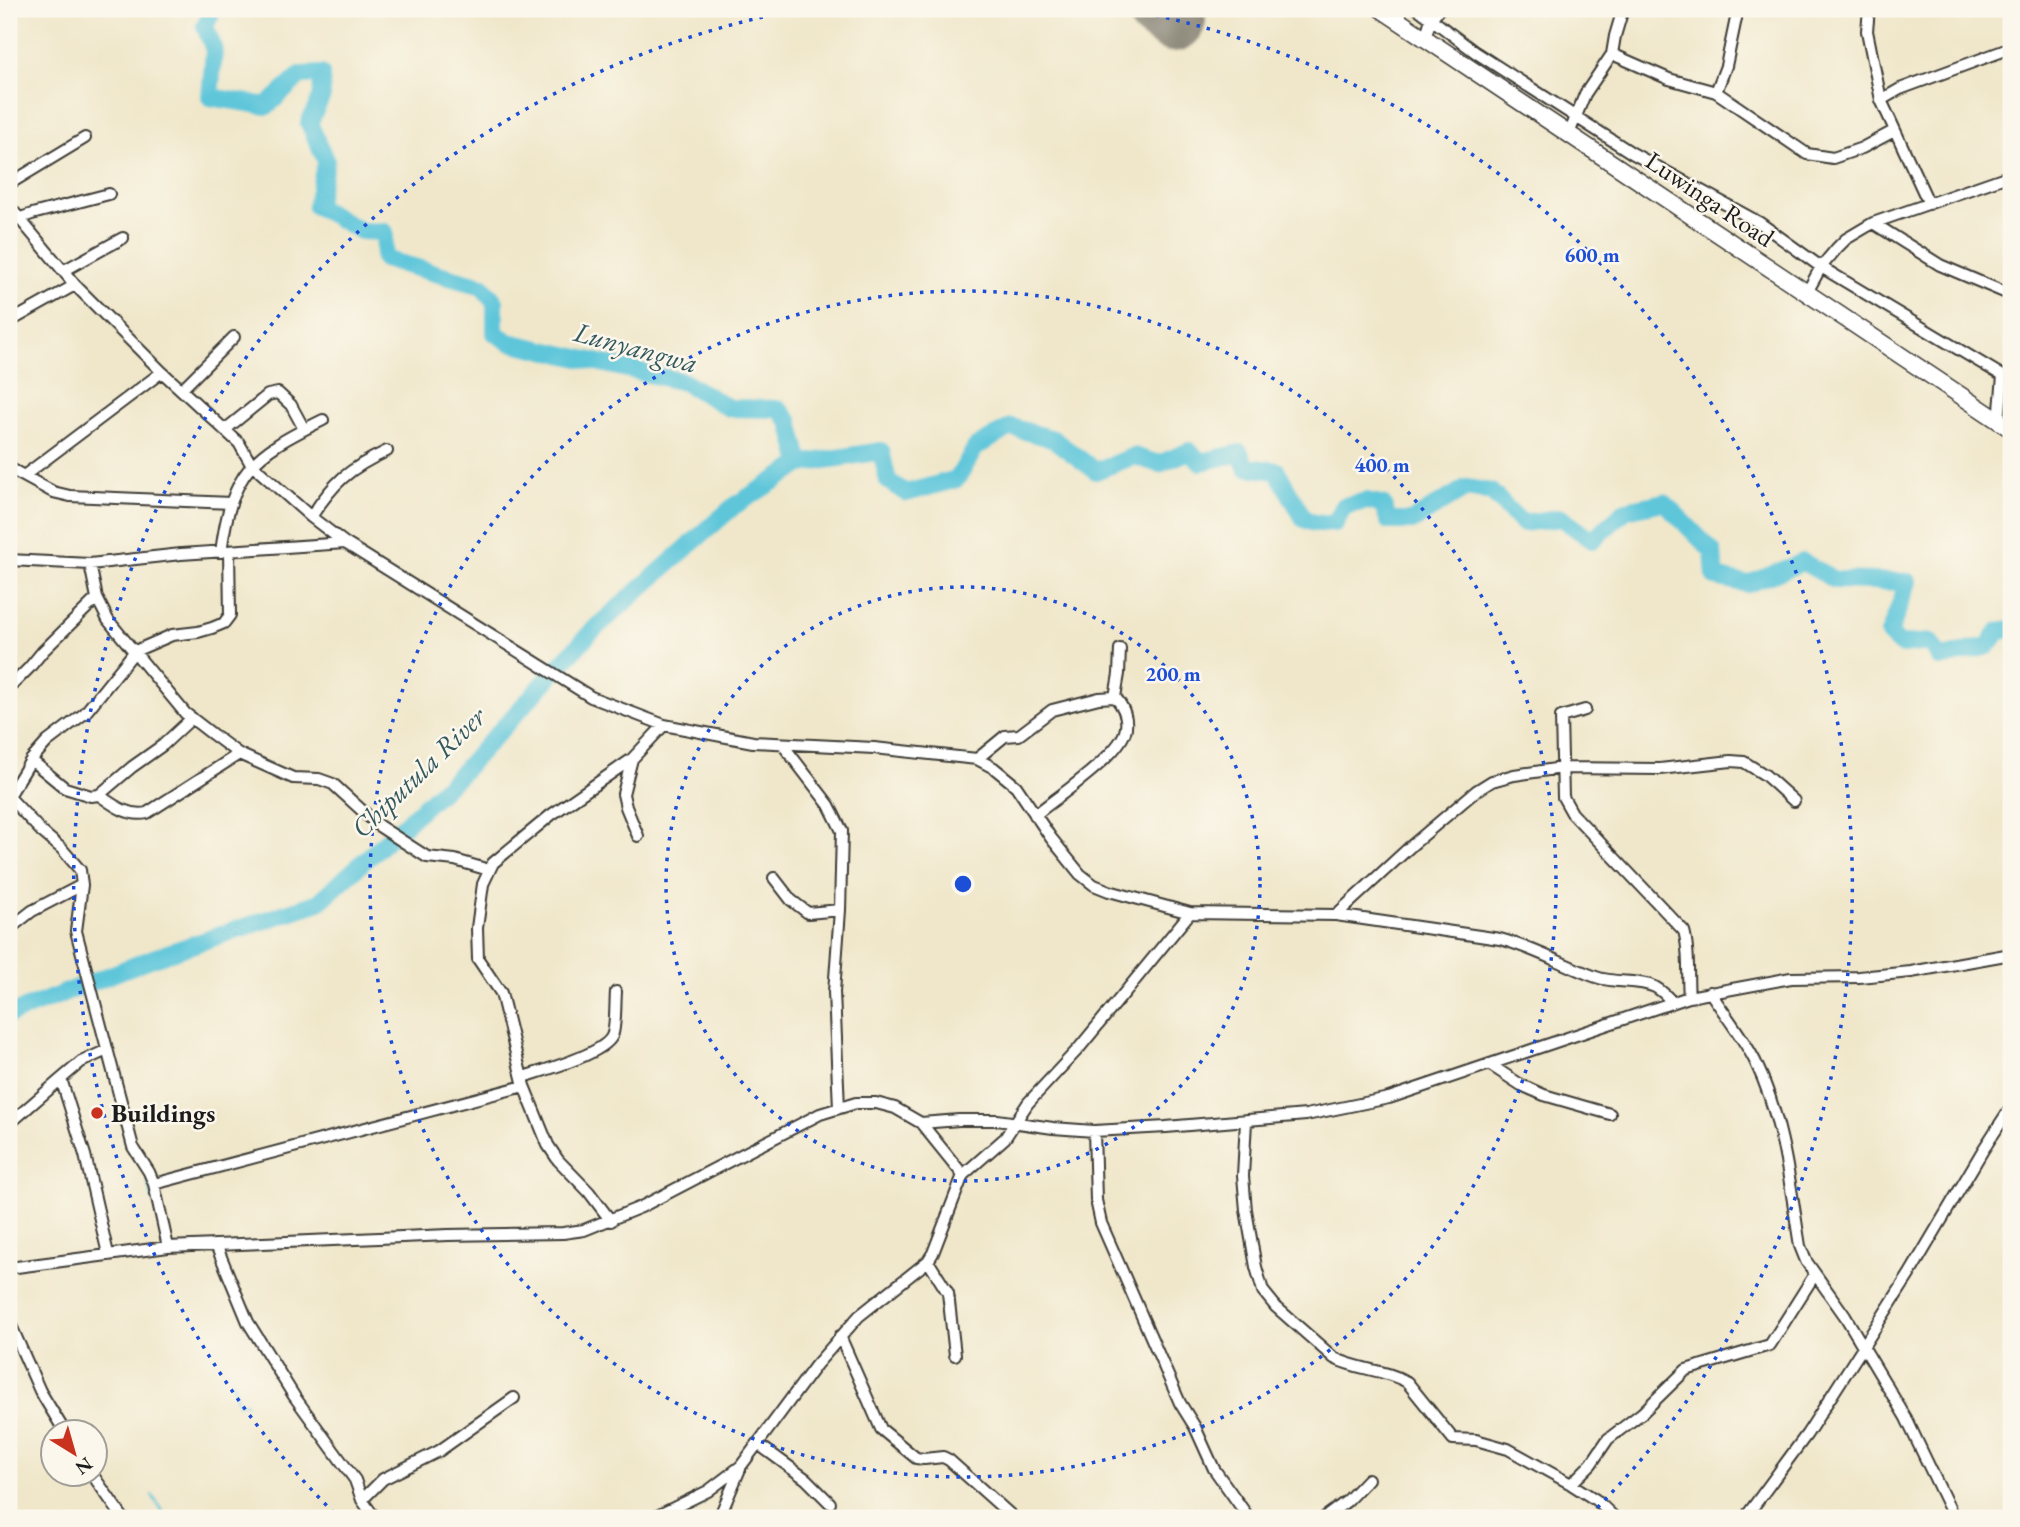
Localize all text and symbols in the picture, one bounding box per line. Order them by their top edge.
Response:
street label: Luwinga Road [1639,143,1782,255]
text: 600 m [1564,241,1620,268]
water label: Lunyangwa [569,313,702,381]
text: 400 m [1354,451,1410,478]
text: 200 m [1145,660,1201,687]
water label: Chiputula River [343,698,494,845]
centre of rings [951,872,975,896]
place label: Buildings [111,1096,215,1130]
marker: Buildings [89,1105,105,1121]
north arrow [38,1418,108,1488]
text: N [70,1452,98,1481]

